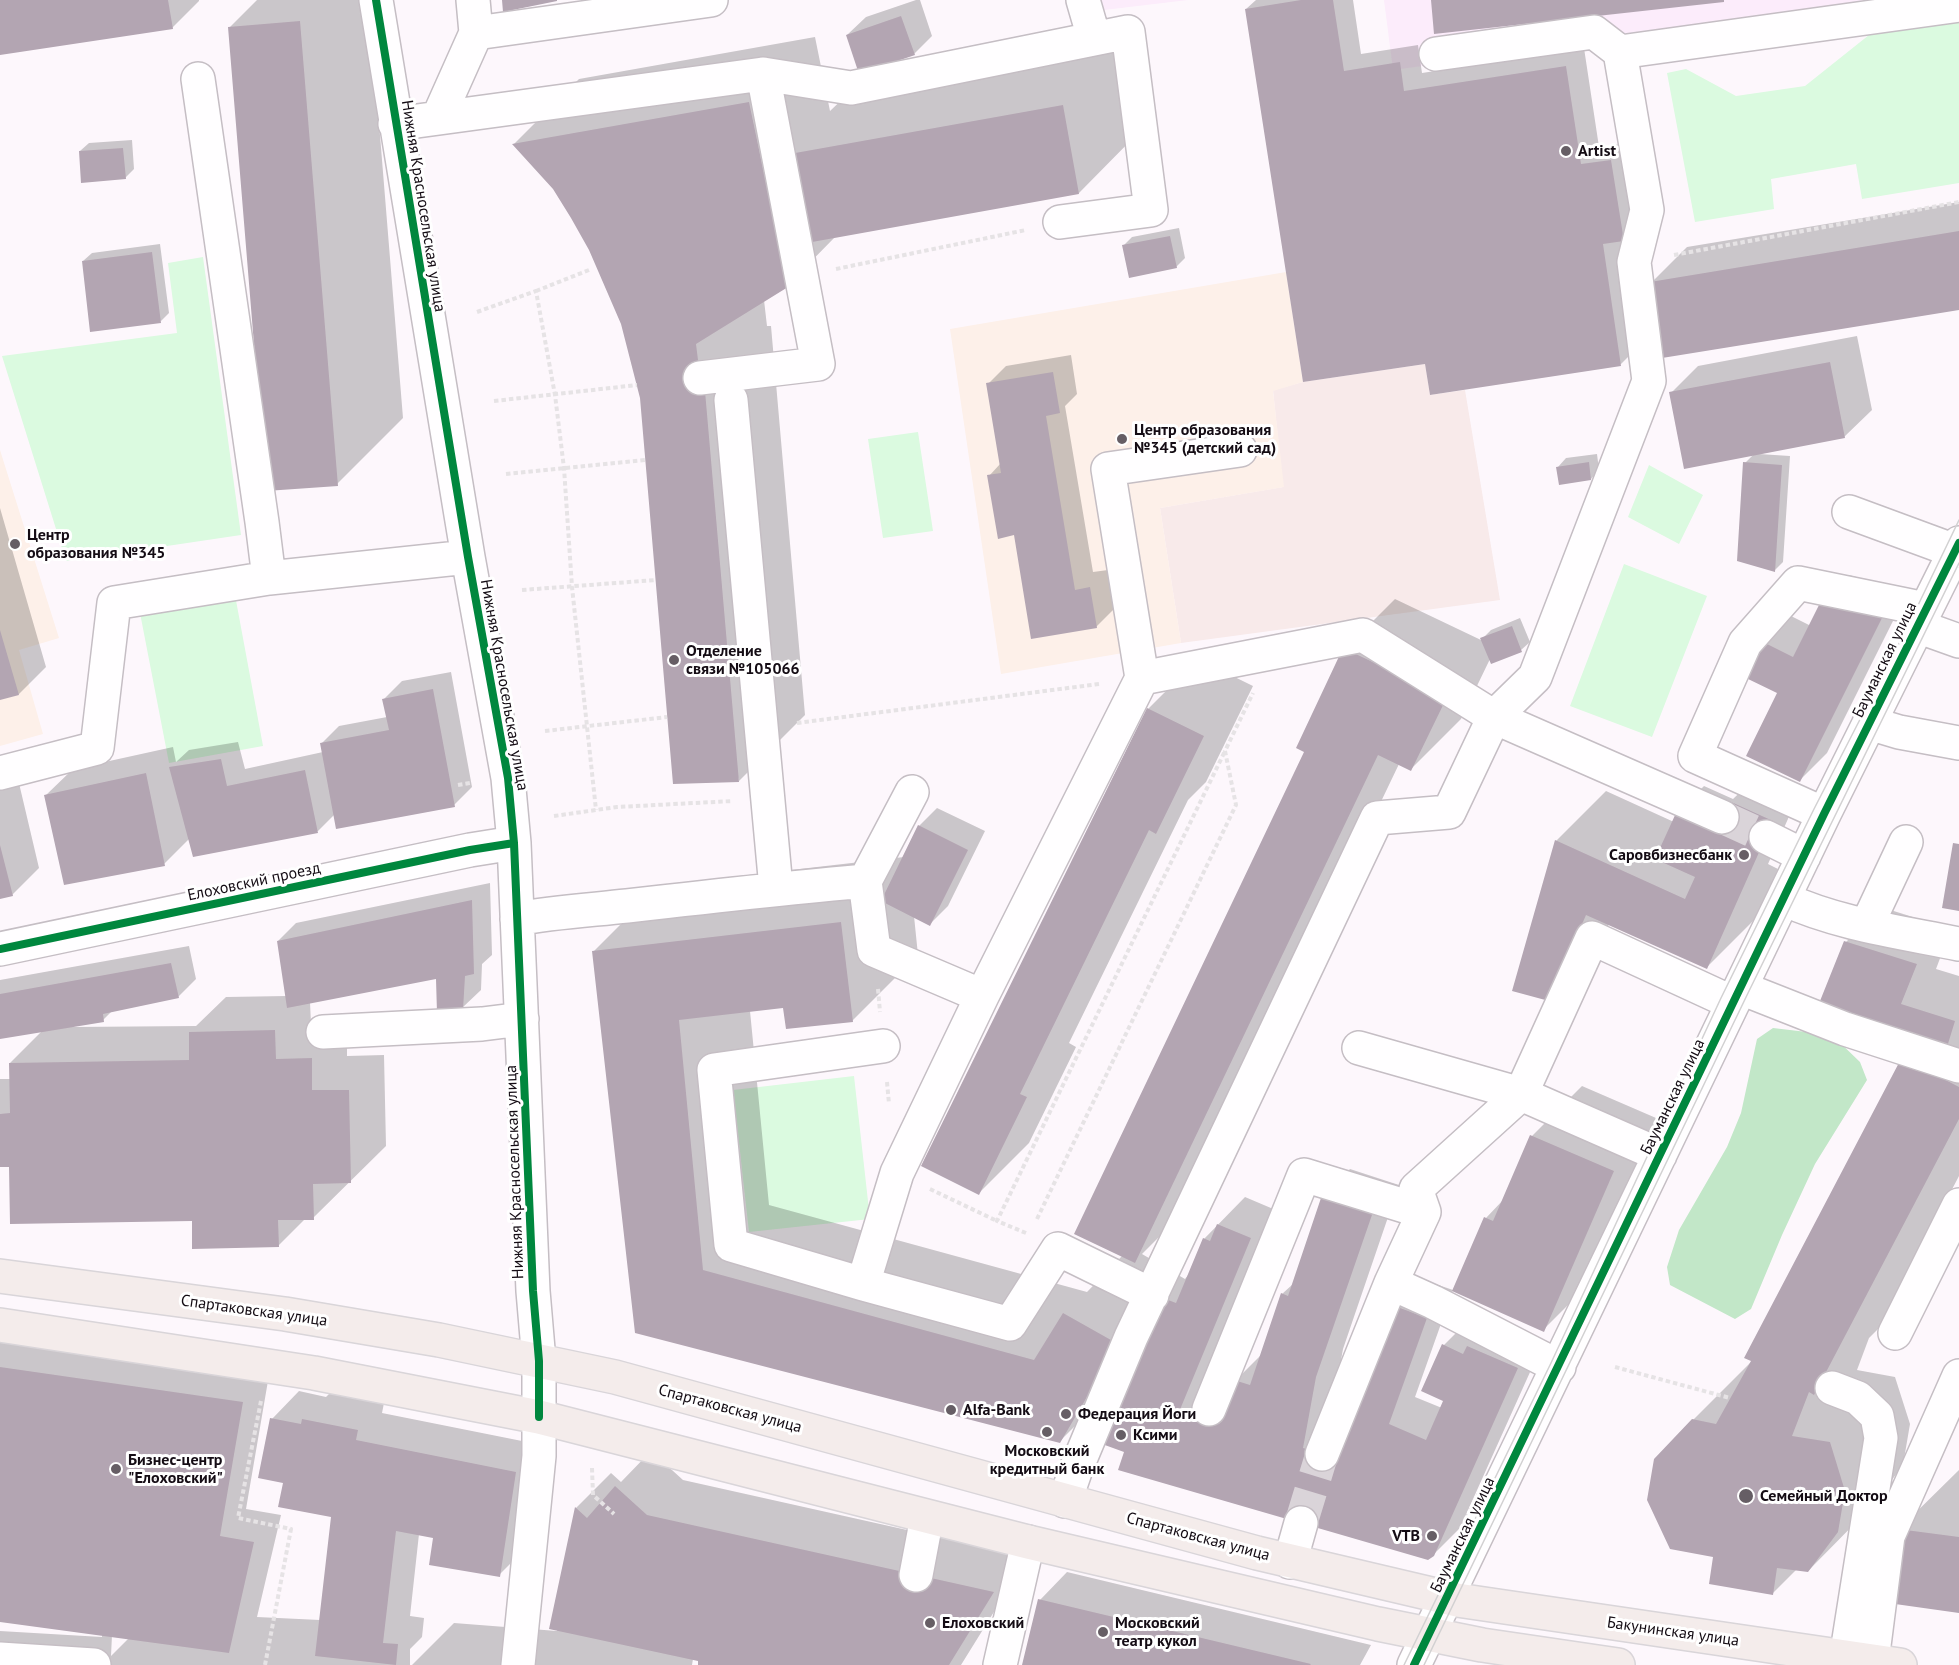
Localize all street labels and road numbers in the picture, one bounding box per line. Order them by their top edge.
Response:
street label: Нижняя Красносельская улица [397,99,449,313]
street label: Нижняя Красносельская улица [476,578,532,792]
street label: Бауманская улица [1849,599,1921,721]
street label: Елоховский проезд [186,859,322,905]
street label: Бауманская улица [1637,1036,1709,1158]
street label: Нижняя Красносельская улица [502,1065,528,1279]
street label: Спартаковская улица [180,1291,328,1331]
street label: Спартаковская улица [656,1381,804,1437]
street label: Бауманская улица [1427,1474,1499,1596]
street label: Спартаковская улица [1124,1509,1272,1565]
street label: Бакунинская улица [1606,1613,1740,1651]

